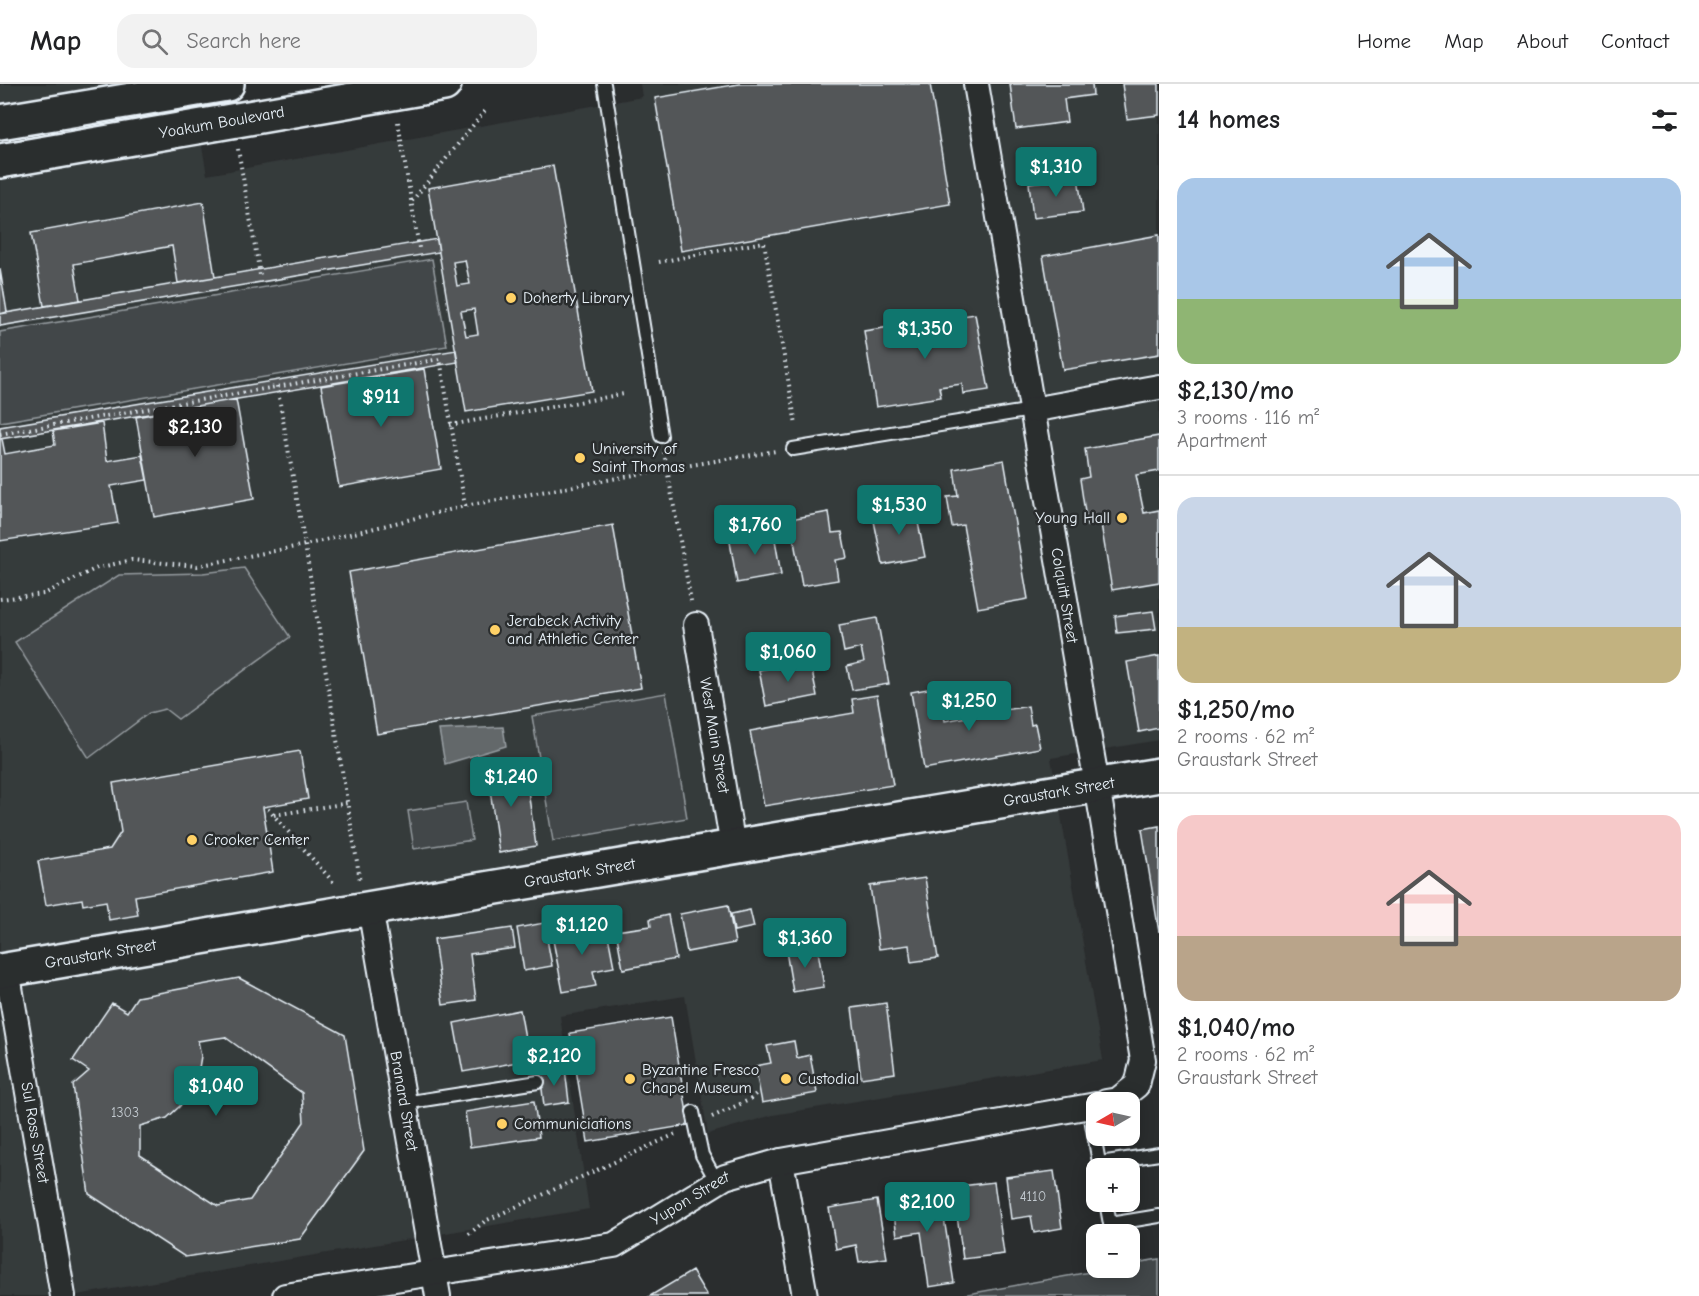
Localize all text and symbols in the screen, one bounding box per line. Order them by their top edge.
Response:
search box [117,14,537,68]
text: Map [30,25,81,57]
icon: search [138,25,171,58]
text: Search here [186,28,301,54]
text: Home [1357,29,1411,53]
text: Map [1444,29,1484,53]
text: About [1517,29,1568,53]
text: Contact [1601,29,1669,53]
street label: Yoakum Boulevard [158,103,286,142]
icon: filters [1648,104,1681,137]
text: 14 homes [1177,105,1280,135]
pin: $1,310 [1007,147,1105,198]
text: $1,310 [1030,155,1082,178]
icon: home [1375,217,1483,325]
place label: Doherty Library [523,289,630,307]
marker: Doherty Library [504,291,518,305]
pin: $1,350 [876,309,974,360]
text: $1,350 [897,317,953,340]
text: $2,130/mo [1177,376,1294,406]
pin: $911 [345,377,417,428]
text: $911 [362,385,400,408]
text: 3 rooms · 116 m² [1177,406,1319,429]
pin: $2,130 [146,407,244,458]
text: $2,130 [168,415,222,438]
text: Apartment [1177,429,1267,452]
place label: University of Saint Thomas [592,440,685,476]
marker: University of Saint Thomas [573,451,587,465]
pin: $1,530 [850,485,948,536]
text: $1,530 [871,493,927,516]
pin: $1,760 [706,505,804,556]
place label: Young Hall [1035,509,1110,527]
marker: Young Hall [1115,511,1129,525]
text: $1,760 [728,513,782,536]
icon: home [1375,536,1483,644]
street label: Colquitt Street [1047,546,1081,645]
place label: Jerabeck Activity and Athletic Center [507,612,639,648]
marker: Jerabeck Activity and Athletic Center [488,623,502,637]
pin: $1,060 [739,632,837,683]
text: $1,060 [759,640,817,663]
street label: West Main Street [696,676,733,795]
pin: $1,250 [920,681,1018,732]
text: $1,250 [941,689,997,712]
text: $1,250/mo [1177,695,1295,725]
text: 2 rooms · 62 m² [1177,725,1314,748]
text: Graustark Street [1177,748,1318,771]
pin: $1,240 [462,757,560,808]
text: $1,240 [484,765,538,788]
street label: Graustark Street [1002,774,1116,810]
place label: Crooker Center [204,831,310,849]
marker: Crooker Center [185,833,199,847]
icon: home [1375,854,1483,962]
street label: Graustark Street [523,855,637,891]
pin: $1,120 [533,905,631,956]
text: $1,120 [556,913,608,936]
pin: $1,360 [756,918,854,969]
text: $1,360 [777,926,833,949]
street label: Graustark Street [44,936,158,972]
text: $1,040/mo [1177,1013,1295,1043]
pin: $2,120 [505,1036,603,1087]
text: 2 rooms · 62 m² [1177,1043,1314,1066]
text: $2,120 [526,1044,582,1067]
street label: Branard Street [386,1050,422,1153]
place label: Byzantine Fresco Chapel Museum [642,1061,759,1097]
pin: $1,040 [167,1066,265,1117]
text: Graustark Street [1177,1066,1318,1089]
place label: Custodial [798,1070,859,1088]
marker: Byzantine Fresco Chapel Museum [623,1072,637,1086]
marker: Custodial [779,1072,793,1086]
text: $1,040 [188,1074,244,1097]
street label: Sul Ross Street [17,1081,53,1185]
north arrow [1086,1092,1140,1146]
map controls [1086,1092,1140,1278]
house number: 1303 [111,1104,139,1121]
place label: Communiciations [514,1115,632,1133]
marker: Communiciations [495,1117,509,1131]
button: + [1086,1158,1140,1212]
street label: Yupon Street [647,1167,731,1229]
pin: $2,100 [878,1182,976,1233]
house number: 4110 [1020,1188,1046,1205]
text: $2,100 [899,1190,955,1213]
button: − [1086,1224,1140,1278]

